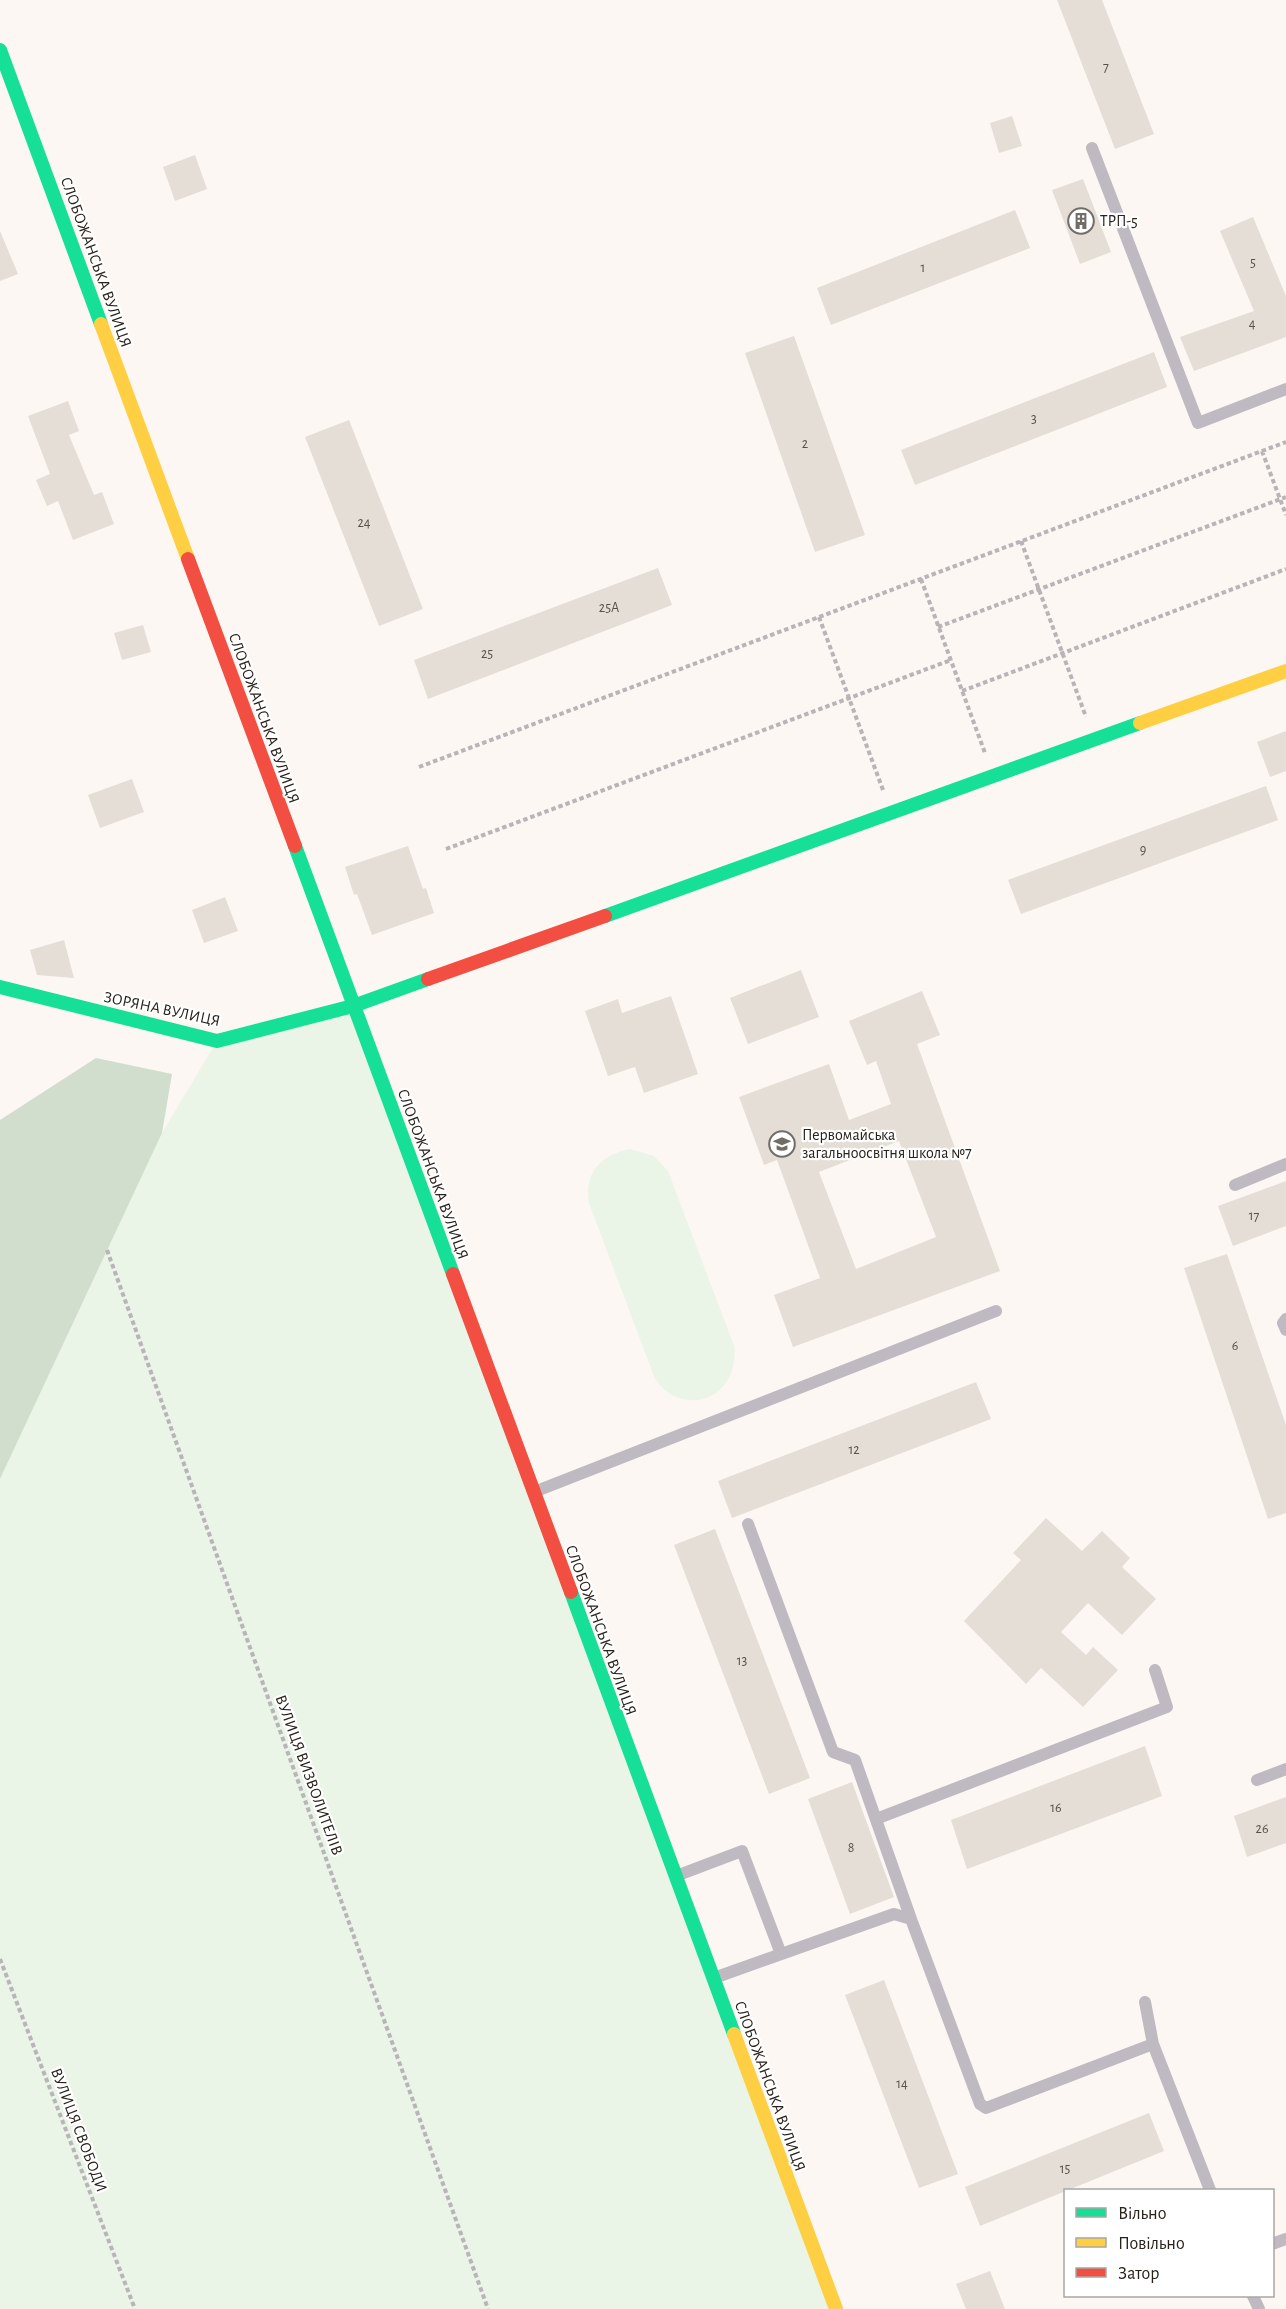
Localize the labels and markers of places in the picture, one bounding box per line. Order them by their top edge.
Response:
building icon: ТРП-5 [1066,206,1096,236]
place label: ТРП-5 [1100,213,1138,229]
place label: Первомайська загальноосвітня школа №7 [802,1127,972,1161]
school or university icon: Первомайська загальноосвітня школа №7 [767,1129,797,1159]

